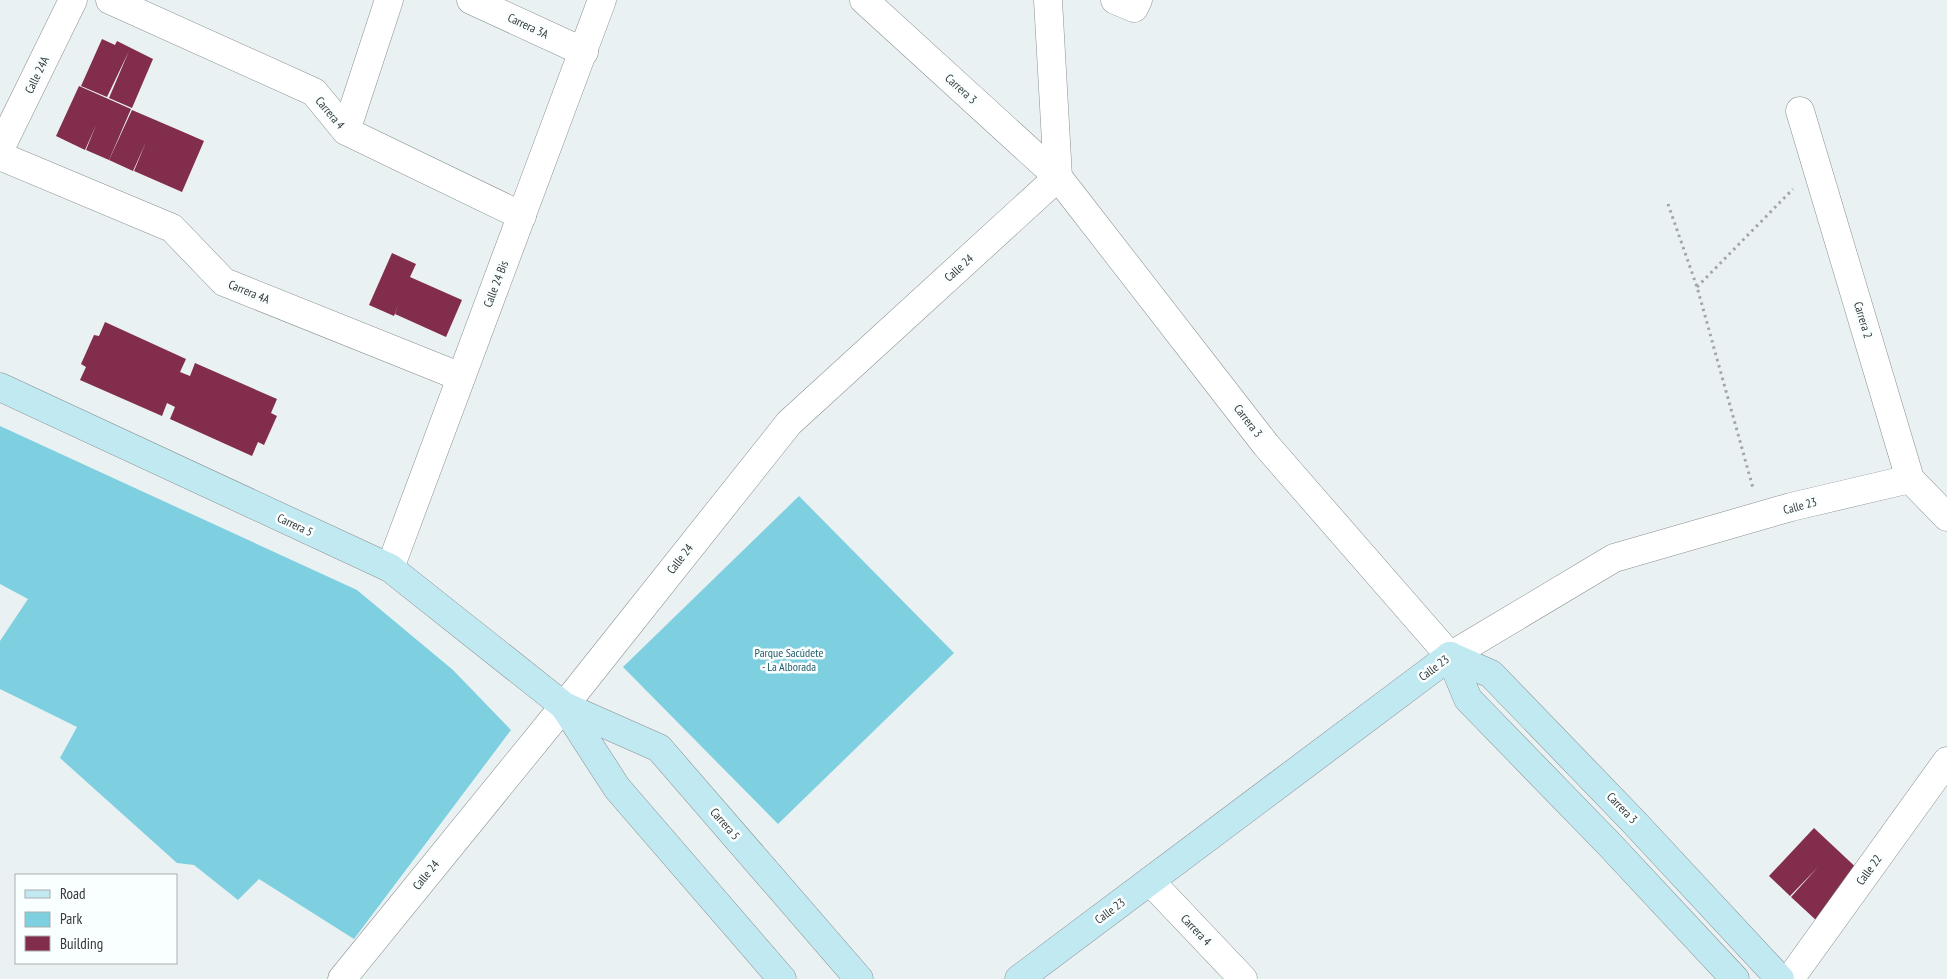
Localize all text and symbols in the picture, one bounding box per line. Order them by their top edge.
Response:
street label: Carrera 3A [505,10,551,42]
street label: Calle 24A [21,53,52,96]
street label: Carrera 3 [942,70,980,107]
street label: Carrera 4 [313,93,349,132]
street label: Calle 24 [941,250,977,285]
street label: Calle 24 Bis [480,258,511,309]
street label: Carrera 4A [226,276,272,307]
street label: Carrera 2 [1851,300,1876,340]
street label: Carrera 3 [1231,401,1266,440]
street label: Calle 23 [1781,494,1818,517]
street label: Carrera 5 [275,510,315,539]
street label: Calle 24 [663,540,696,577]
park label: Parque Sacúdete - La Alborada [755,645,823,674]
street label: Calle 23 [1416,651,1452,684]
street label: Carrera 3 [1604,789,1641,826]
street label: Carrera 5 [707,805,743,843]
street label: Calle 22 [1853,852,1885,888]
street label: Calle 24 [409,856,443,893]
legend [15,874,178,964]
text: Road [60,884,86,903]
street label: Calle 23 [1092,894,1128,927]
text: Park [60,909,82,928]
street label: Carrera 4 [1178,911,1215,949]
text: Building [60,934,103,953]

